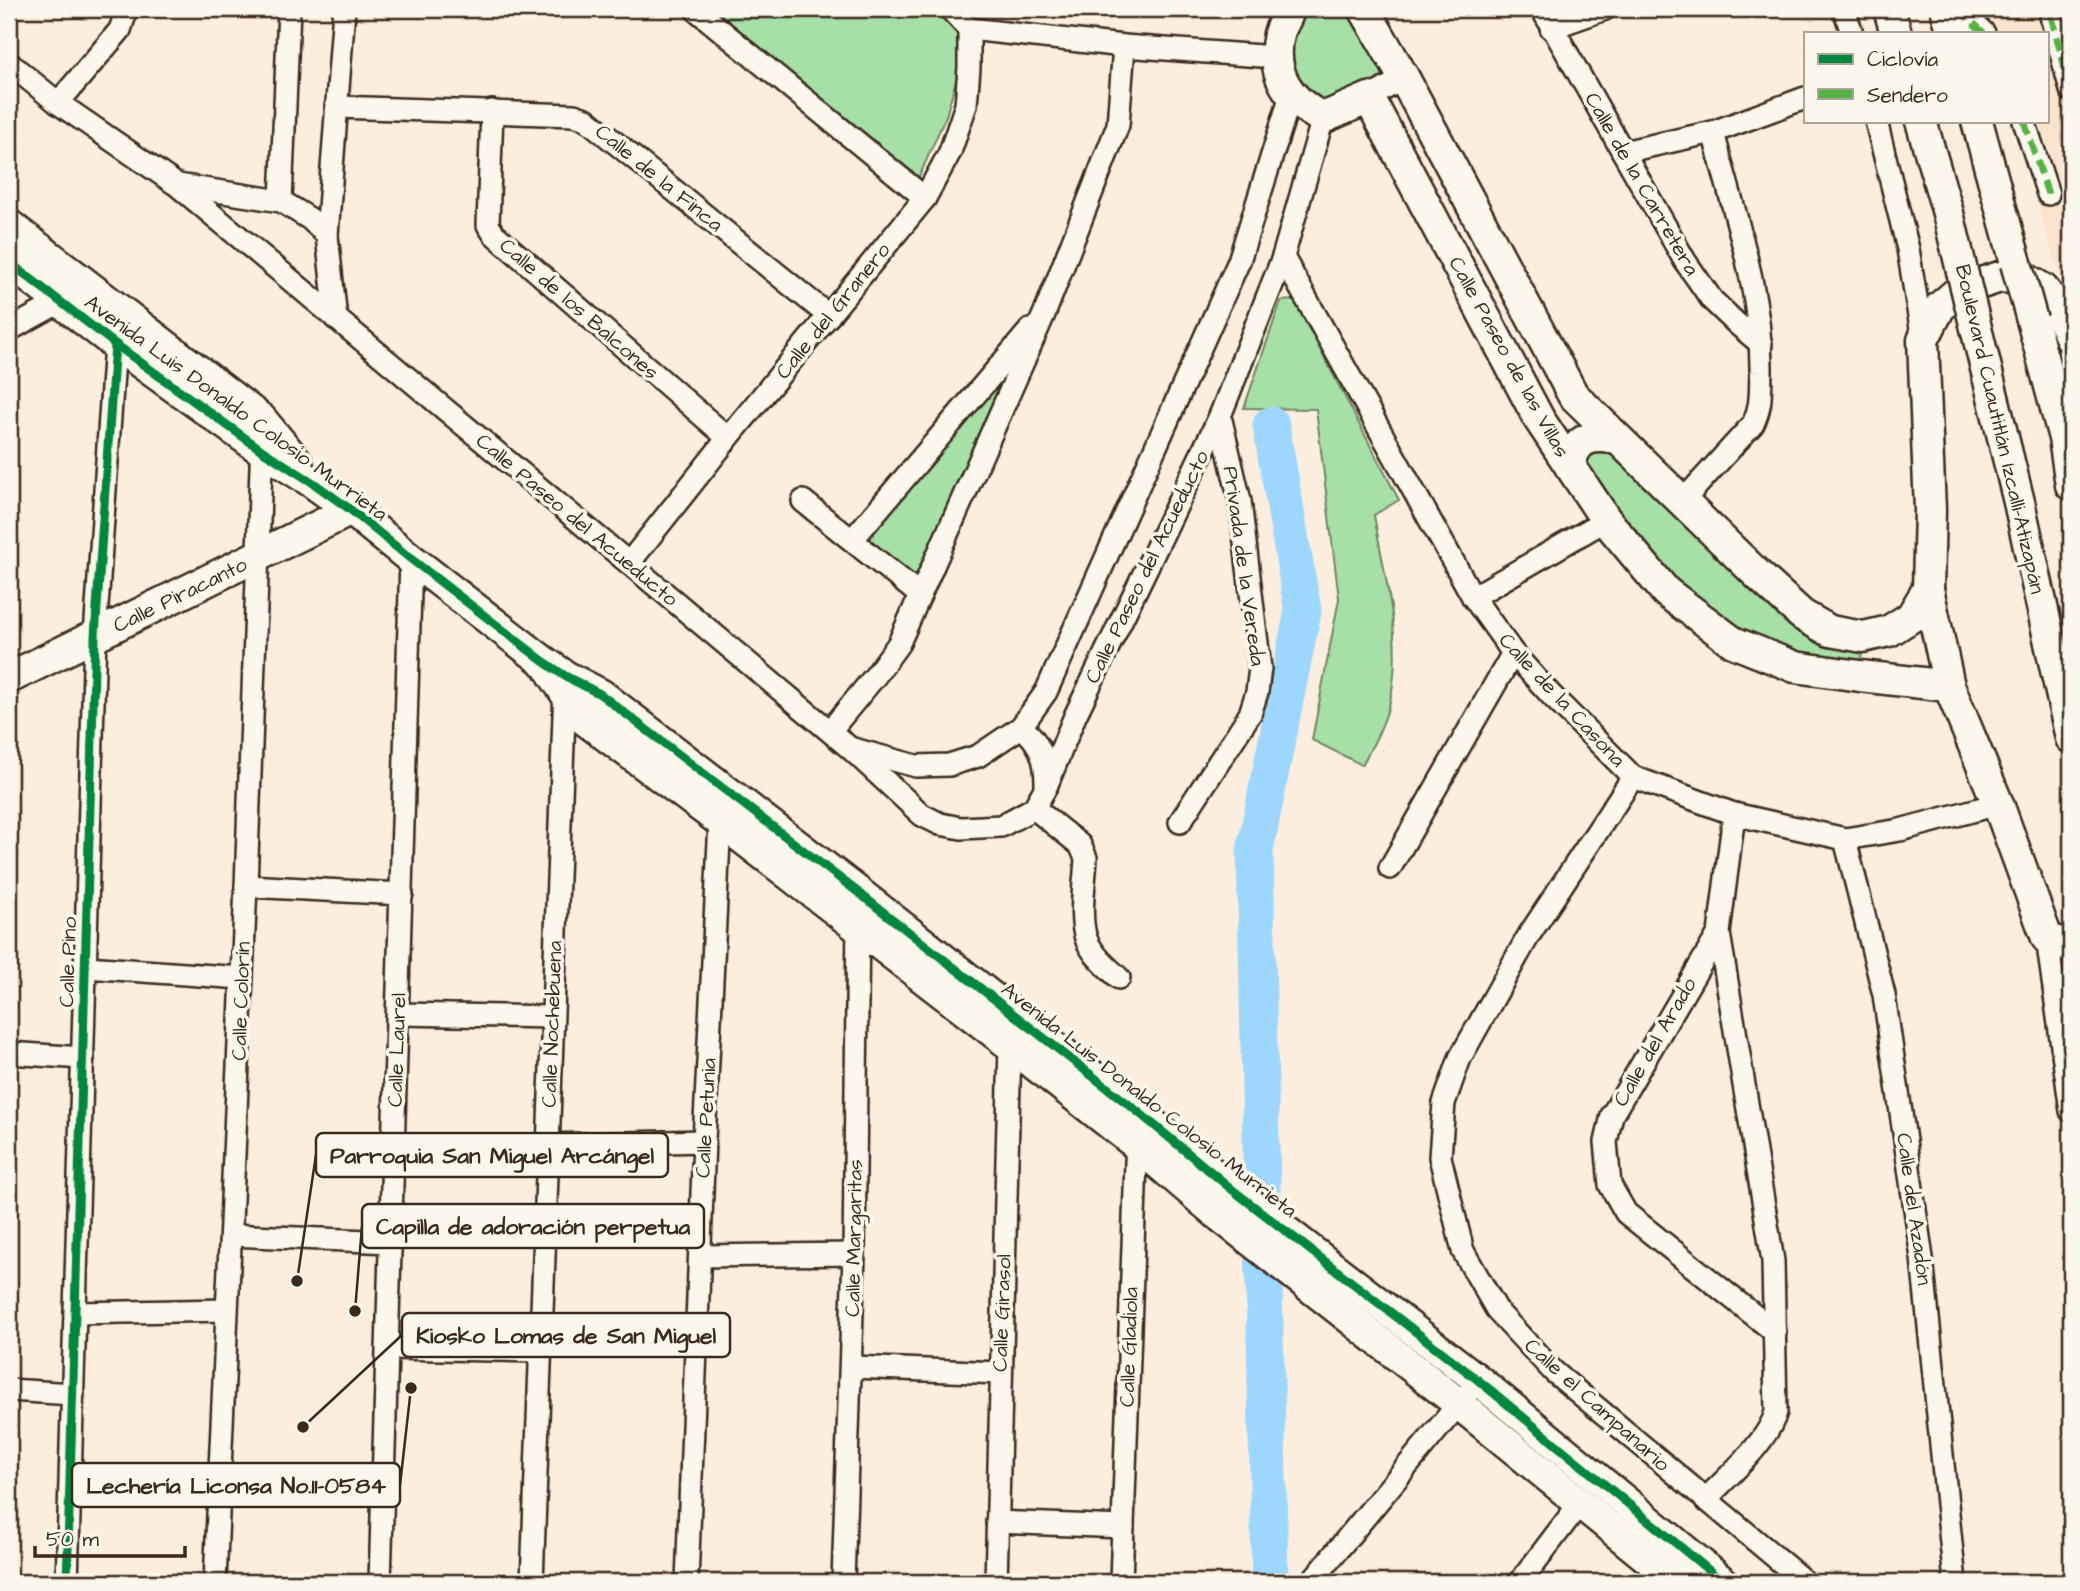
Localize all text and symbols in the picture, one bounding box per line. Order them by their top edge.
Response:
legend [1804,32,2048,122]
text: Ciclovía [1867,45,1939,74]
text: Sendero [1867,81,1948,110]
street label: Calle de la Carretera [1578,87,1706,281]
street label: Calle de la Finca [589,117,729,239]
street label: Calle de los Balcones [493,231,665,387]
street label: Calle del Granero [769,237,897,385]
street label: Calle Paseo de las Villas [1442,251,1576,463]
street label: Boulevard Cuautitlán Izcalli-Atizapán [1947,261,2052,597]
street label: Avenida Luis Donaldo Colosio Murrieta [79,288,394,528]
street label: Calle Paseo del Acueducto [470,427,684,613]
street label: Calle Paseo del Acueducto [1078,446,1216,688]
street label: Privada de la Vereda [1216,464,1272,668]
street label: Calle Piracanto [108,550,252,640]
street label: Calle de la Casona [1492,627,1632,774]
street label: Calle Pino [52,916,84,1008]
street label: Calle Nochebuena [535,940,569,1108]
street label: Calle Colorín [224,941,258,1061]
street label: Calle del Arado [1606,972,1704,1112]
street label: Avenida Luis Donaldo Colosio Murrieta [995,975,1303,1225]
street label: Calle Laurel [381,992,413,1108]
street label: Calle Petunia [688,1057,724,1179]
street label: Calle del Azadón [1889,1131,1939,1287]
callout: Parroquia San Miguel Arcángel [316,1133,668,1177]
text: Parroquia San Miguel Arcángel [330,1140,654,1173]
street label: Calle Margaritas [838,1159,872,1317]
callout: Capilla de adoración perpetua [362,1204,704,1248]
text: Capilla de adoración perpetua [376,1211,690,1243]
street label: Calle Girasol [985,1254,1019,1372]
street label: Calle Gladiola [1112,1286,1146,1408]
callout: Kiosko Lomas de San Miguel [402,1313,730,1357]
text: Kiosko Lomas de San Miguel [416,1320,716,1353]
street label: Calle el Campanario [1517,1332,1676,1479]
callout: Lechería Liconsa No.11-0584 [72,1463,400,1507]
text: Lechería Liconsa No.11-0584 [86,1470,386,1502]
scale bar [35,1514,186,1558]
text: 50 m [46,1525,100,1554]

